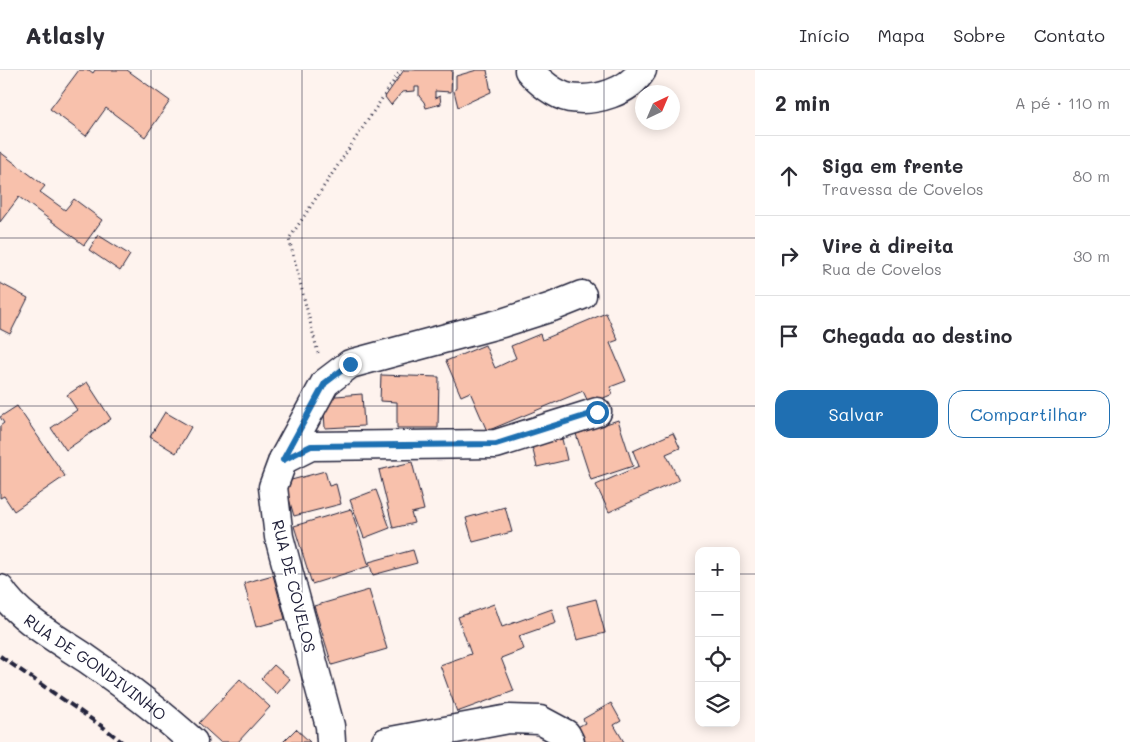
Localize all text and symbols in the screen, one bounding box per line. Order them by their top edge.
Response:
text: Atlasly [25,19,105,50]
text: Início [799,23,849,47]
text: Mapa [877,23,925,47]
text: Sobre [953,23,1006,47]
text: Contato [1034,23,1105,47]
north arrow [635,85,680,130]
text: 2 min [775,89,830,116]
text: A pé · 110 m [1015,92,1110,113]
text: Siga em frente [822,153,963,178]
icon: ahead [775,162,803,190]
text: 80 m [1073,165,1110,186]
text: Travessa de Covelos [822,178,984,199]
text: Vire à direita [822,233,954,258]
icon: right [775,242,803,270]
text: 30 m [1073,245,1110,266]
text: Rua de Covelos [822,258,942,279]
icon: arrive [775,322,803,350]
text: Chegada ao destino [822,323,1012,348]
route end [339,353,362,376]
button: Salvar [775,390,938,438]
button: Compartilhar [948,390,1110,438]
route start [586,401,609,424]
street label: RUA DE COVELOS [268,517,321,654]
map controls [695,547,740,727]
button: + [695,547,740,592]
button: − [695,592,740,637]
street label: RUA DE GONDIVINHO [20,609,171,725]
button: locate [695,637,740,682]
button: layers [695,682,740,727]

